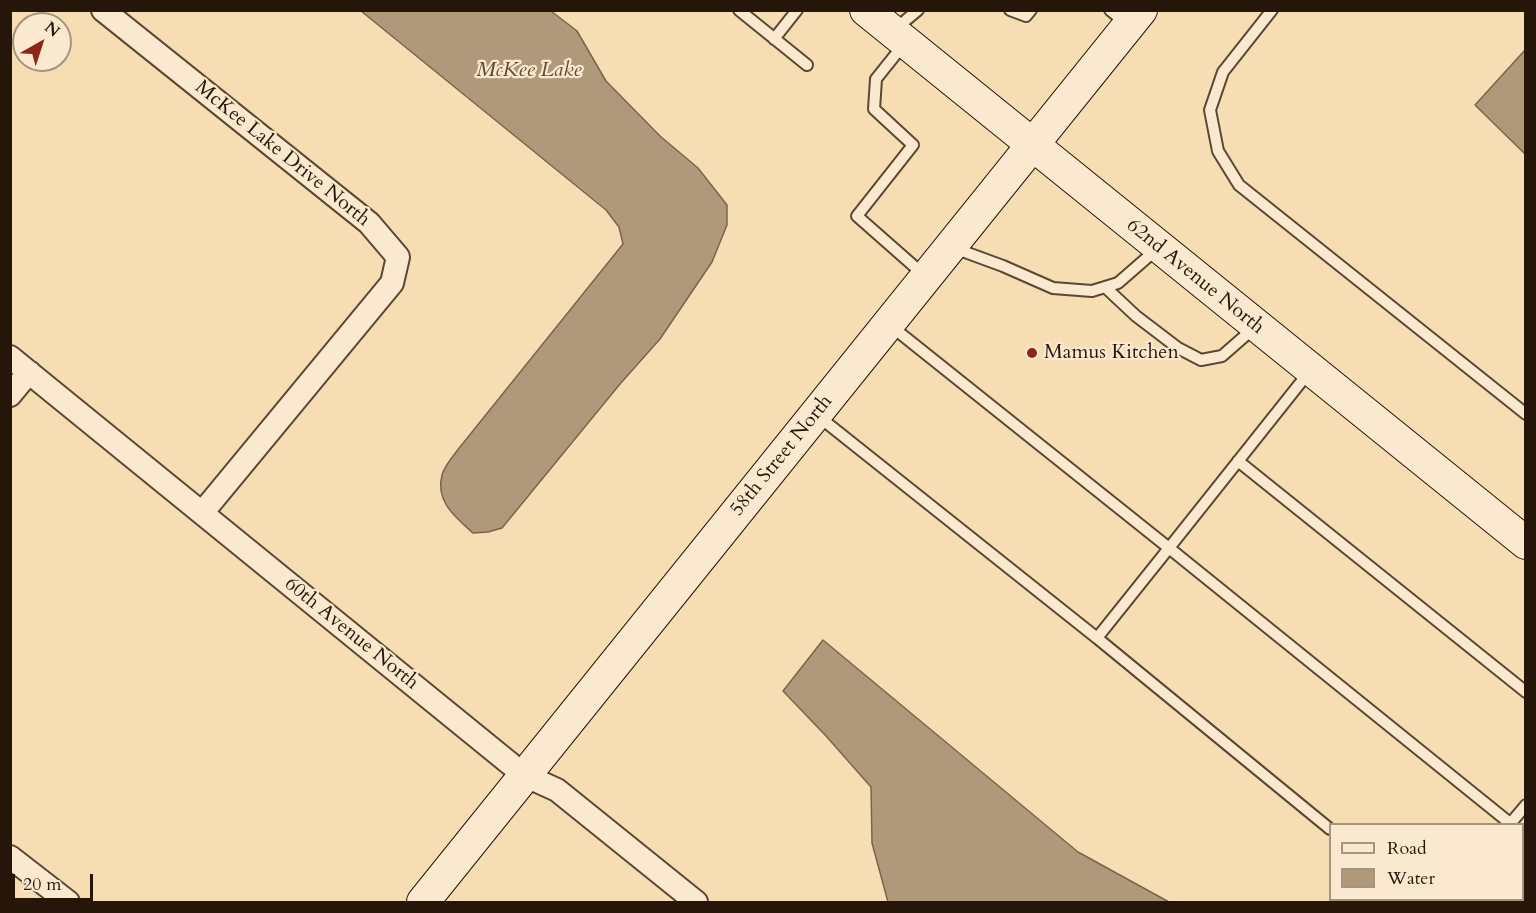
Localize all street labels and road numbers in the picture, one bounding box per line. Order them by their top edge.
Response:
street label: McKee Lake Drive North [190,76,374,232]
street label: 62nd Avenue North [1121,214,1269,340]
street label: 58th Street North [726,391,838,521]
street label: 60th Avenue North [279,572,423,696]

